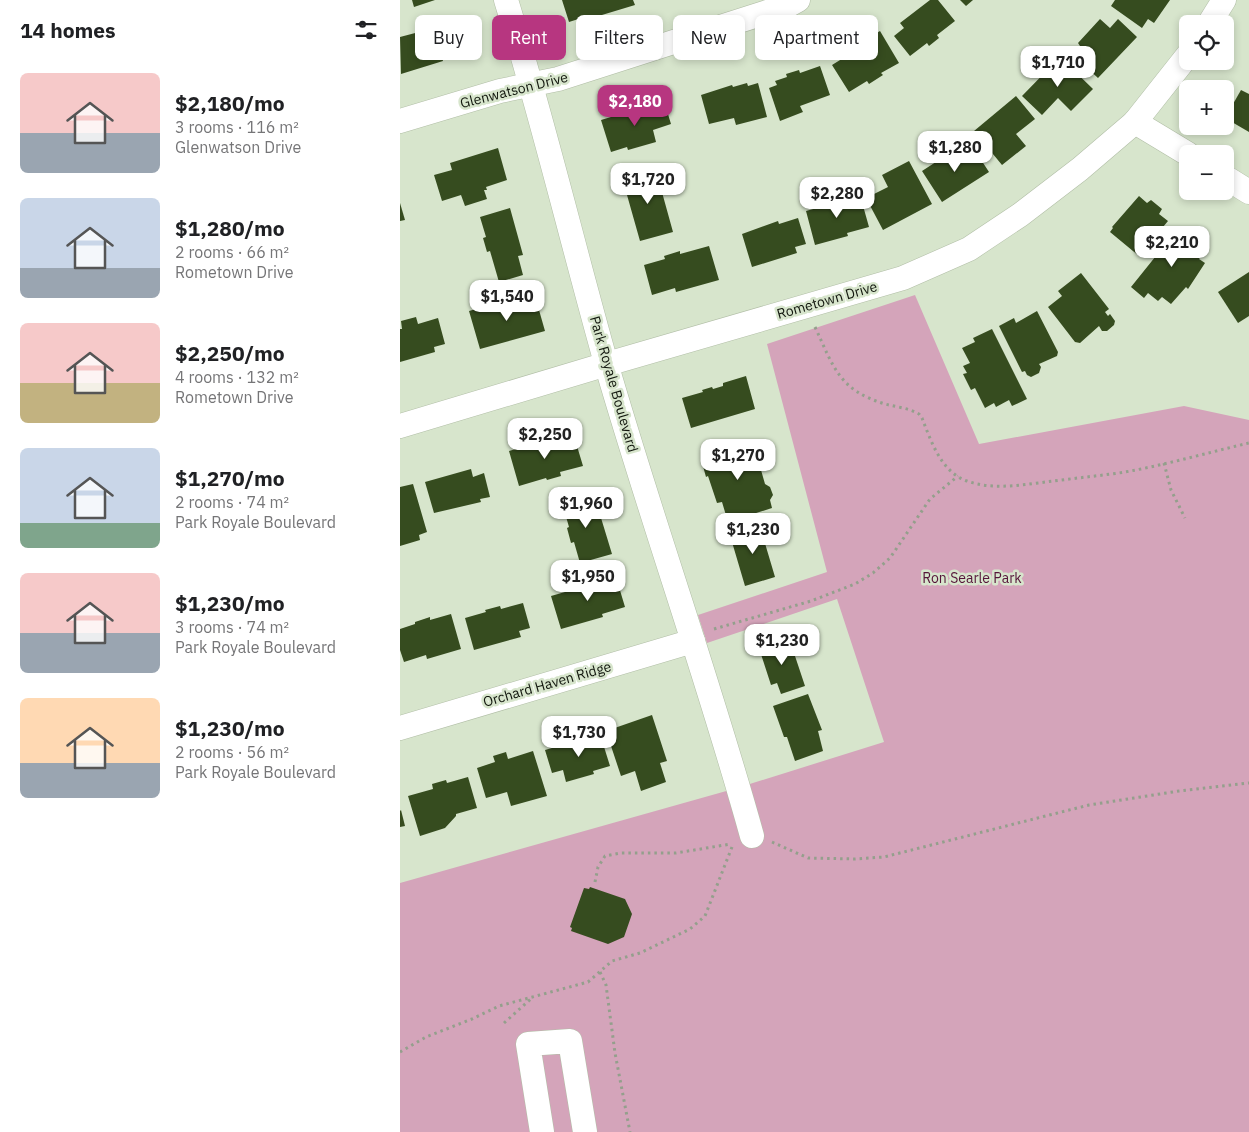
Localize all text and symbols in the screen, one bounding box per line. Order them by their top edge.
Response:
chip: Buy [415,15,482,60]
chip: Rent [492,15,566,60]
chip: Filters [576,15,663,60]
chip: New [673,15,745,60]
chip: Apartment [755,15,878,60]
map controls [1179,15,1234,200]
button: locate [1179,15,1234,70]
text: 14 homes [20,16,116,44]
icon: filters [352,16,380,44]
pin: $1,710 [1017,46,1099,88]
text: $1,710 [1032,52,1084,72]
street label: Glenwatson Drive [458,68,570,112]
button: + [1179,80,1234,135]
pin: $2,180 [594,84,676,127]
text: $2,180/mo [175,89,285,117]
text: $2,180 [609,91,661,111]
icon: home [60,93,120,153]
text: 3 rooms · 116 m² [175,117,299,137]
pin: $1,280 [914,130,996,173]
text: Glenwatson Drive [175,137,301,157]
text: $1,280 [929,137,981,157]
button: − [1179,145,1234,200]
pin: $1,720 [607,162,689,205]
text: $1,720 [622,169,674,189]
pin: $2,280 [796,176,878,219]
text: $2,280 [811,183,863,203]
text: $1,280/mo [175,214,285,242]
icon: home [60,218,120,278]
pin: $2,210 [1131,226,1213,268]
text: $2,210 [1146,232,1198,252]
text: 2 rooms · 66 m² [175,242,289,262]
text: Rometown Drive [175,262,293,282]
street label: Rometown Drive [775,277,880,323]
pin: $1,540 [466,280,548,322]
text: $1,540 [481,286,533,306]
street label: Park Royale Boulevard [586,314,642,454]
text: $2,250/mo [175,339,285,367]
icon: home [60,343,120,403]
text: 4 rooms · 132 m² [175,367,299,387]
text: Rometown Drive [175,387,293,407]
pin: $2,250 [504,418,586,460]
text: $2,250 [519,424,571,444]
pin: $1,270 [697,438,779,481]
text: $1,270 [712,445,764,465]
text: $1,270/mo [175,464,285,492]
icon: home [60,468,120,528]
pin: $1,960 [545,486,627,529]
text: 2 rooms · 74 m² [175,492,289,512]
text: $1,960 [560,493,612,513]
text: Park Royale Boulevard [175,512,336,532]
pin: $1,230 [712,512,794,555]
text: $1,230 [727,519,779,539]
pin: $1,950 [547,560,629,602]
text: $1,950 [562,566,614,586]
park label: Ron Searle Park [922,569,1022,587]
text: $1,230/mo [175,589,285,617]
icon: home [60,593,120,653]
text: 3 rooms · 74 m² [175,617,289,637]
pin: $1,230 [741,624,823,666]
text: $1,230 [756,630,808,650]
text: Park Royale Boulevard [175,637,336,657]
street label: Orchard Haven Ridge [481,657,613,711]
text: $1,230/mo [175,714,285,742]
pin: $1,730 [538,716,620,758]
icon: home [60,718,120,778]
text: $1,730 [553,722,605,742]
text: 2 rooms · 56 m² [175,742,289,762]
text: Park Royale Boulevard [175,762,336,782]

